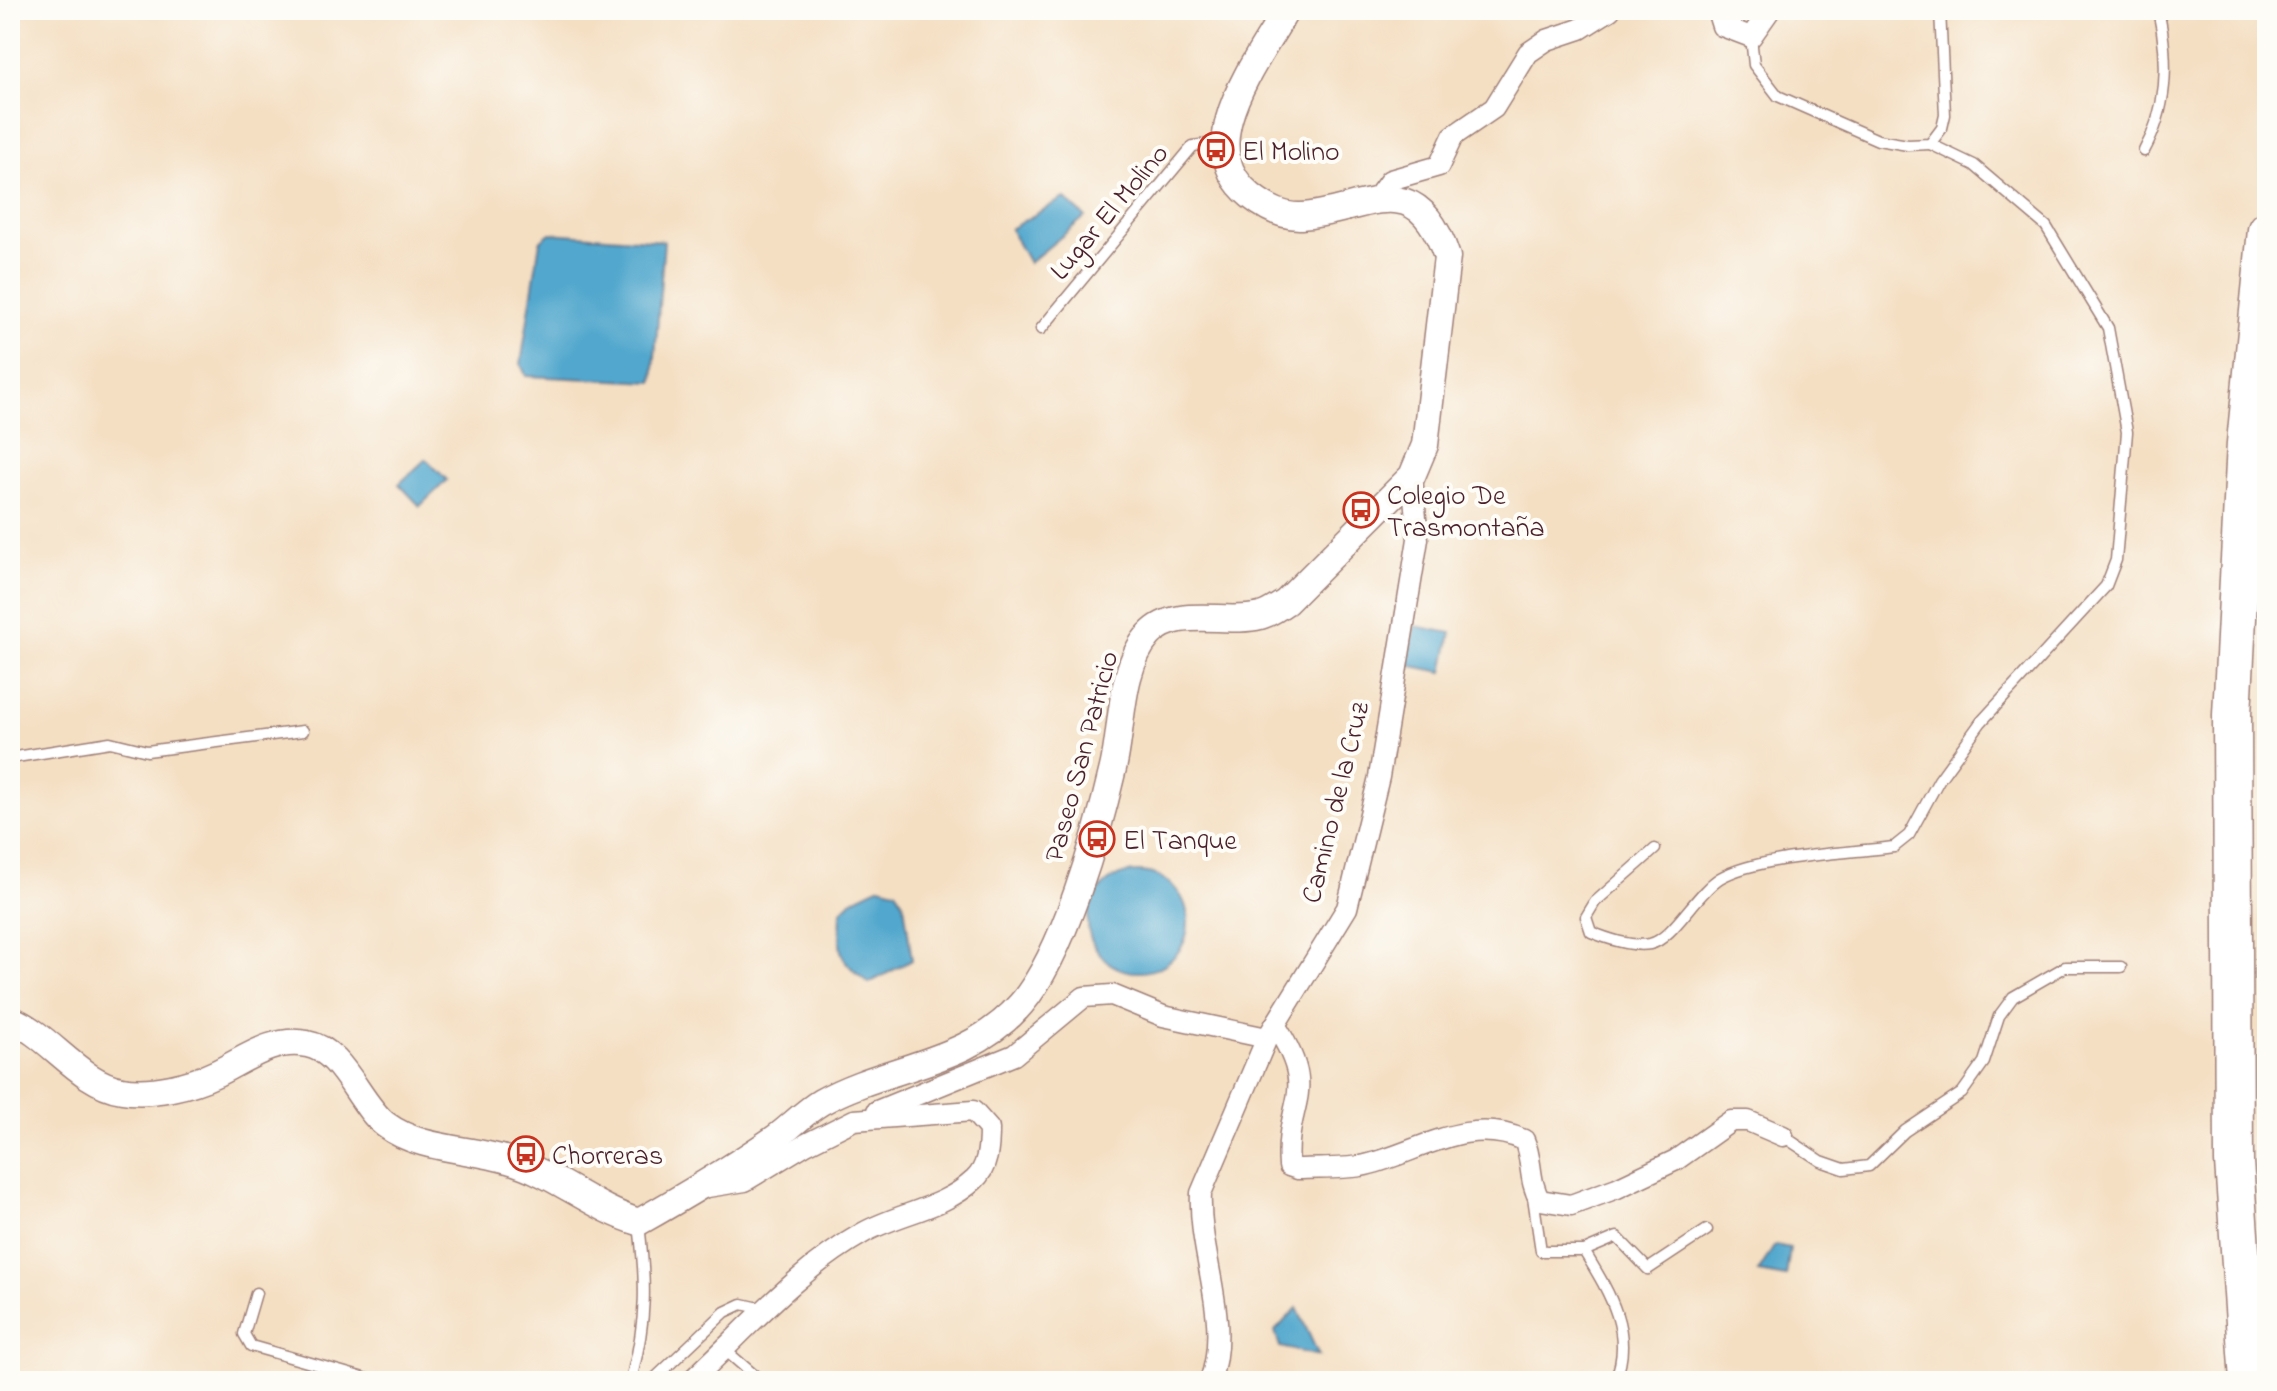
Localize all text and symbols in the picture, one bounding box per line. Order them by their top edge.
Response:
bus stop icon: El Molino [1197,131,1235,169]
place label: El Molino [1242,133,1340,174]
street label: Lugar El Molino [1041,136,1180,290]
place label: Colegio De Trasmontaña [1387,477,1545,550]
bus stop icon: Colegio De Trasmontaña [1342,491,1380,529]
street label: Paseo San Patricio [1036,647,1131,867]
street label: Camino de la Cruz [1293,697,1382,908]
bus stop icon: El Tanque [1078,820,1116,858]
place label: El Tanque [1123,822,1237,863]
bus stop icon: Chorreras [507,1135,545,1173]
place label: Chorreras [552,1137,663,1178]

